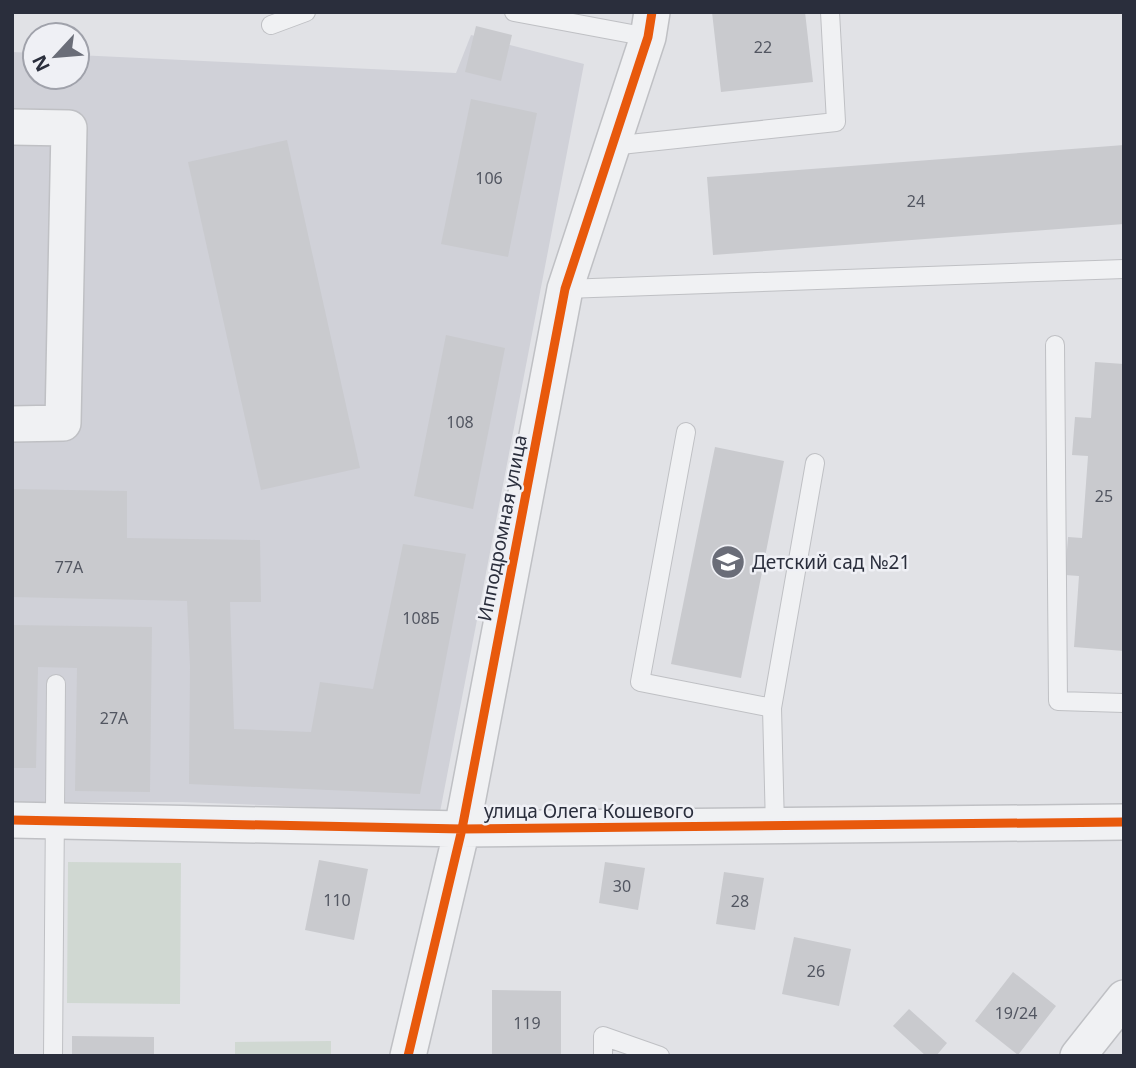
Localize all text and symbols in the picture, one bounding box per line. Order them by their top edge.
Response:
north arrow [21,21,91,91]
house number: 22 [754,36,772,58]
text: N [26,51,56,76]
house number: 106 [475,167,503,189]
house number: 24 [907,190,925,212]
house number: 108 [446,411,474,433]
street label: Ипподромная улица [471,433,533,623]
house number: 25 [1095,485,1113,507]
school or university icon: Детский сад №21 [709,543,747,581]
place label: Детский сад №21 [752,549,910,575]
house number: 77А [55,556,84,578]
house number: 108Б [402,607,440,629]
house number: 27А [100,707,129,729]
street label: улица Олега Кошевого [484,798,694,824]
house number: 30 [613,875,631,897]
house number: 110 [323,889,351,911]
house number: 28 [731,890,749,912]
house number: 26 [807,960,825,982]
house number: 19/24 [995,1002,1037,1024]
house number: 119 [513,1012,541,1034]

